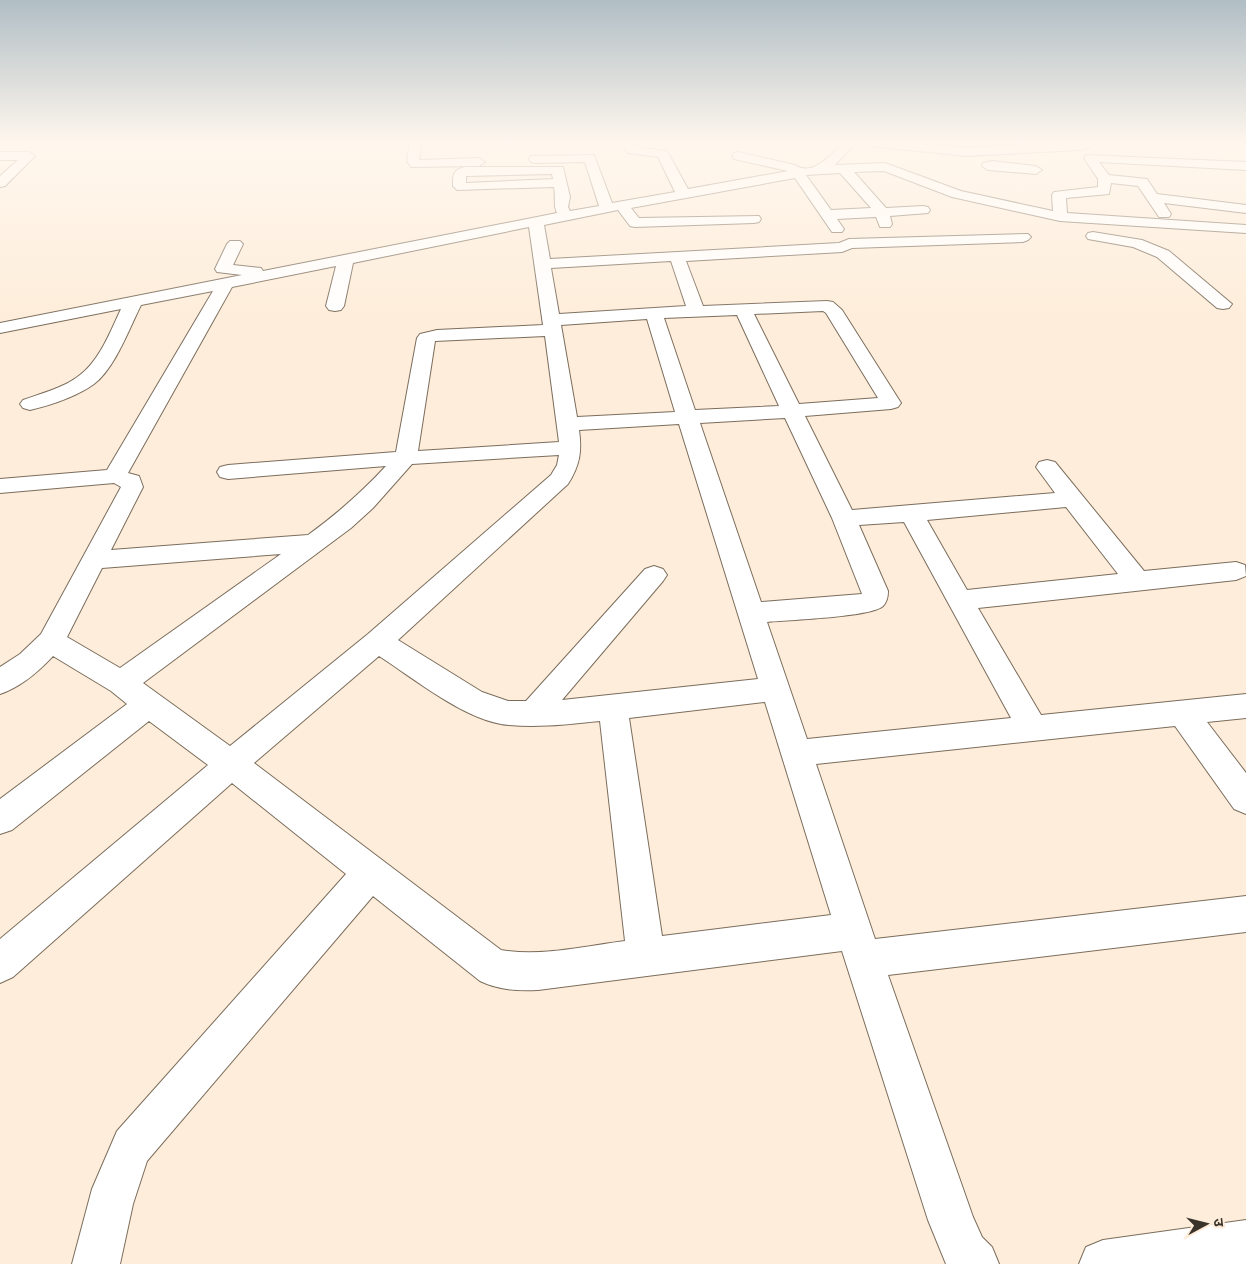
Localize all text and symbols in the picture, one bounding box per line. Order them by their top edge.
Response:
north arrow [1181,1199,1231,1249]
text: उ [1210,1217,1228,1228]

